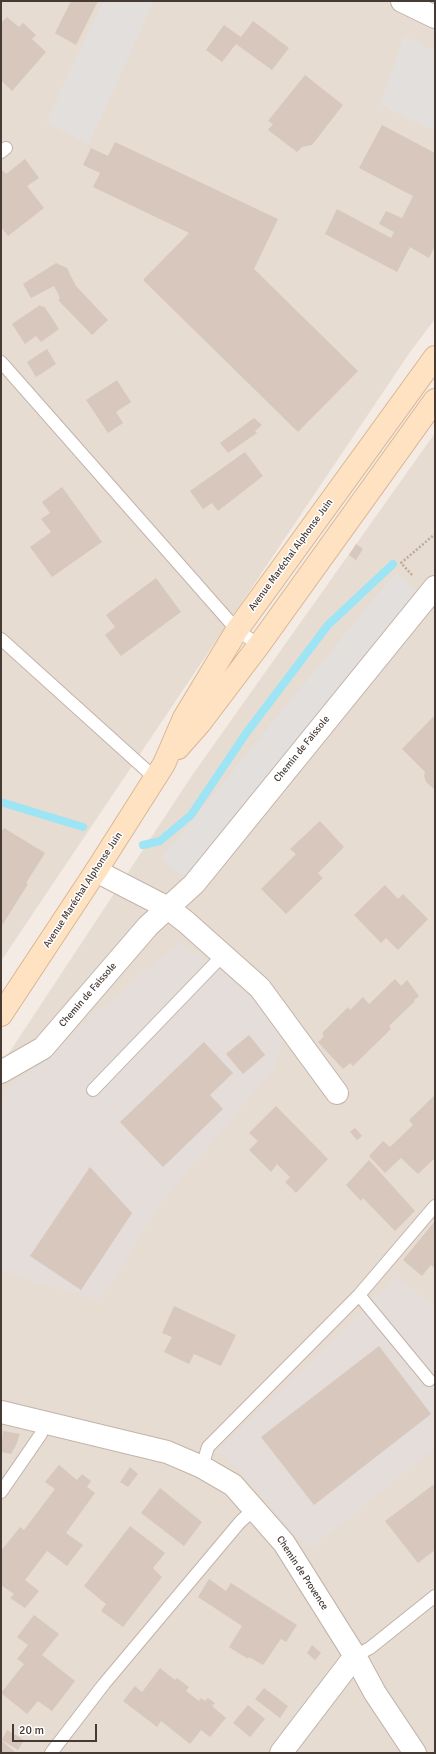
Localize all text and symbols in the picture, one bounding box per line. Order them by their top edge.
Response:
street label: Avenue Maréchal Alphonse Juin [246,497,336,613]
street label: Chemin de Faissole [272,713,332,785]
street label: Avenue Maréchal Alphonse Juin [41,830,125,950]
street label: Chemin de Faissole [57,960,119,1030]
street label: Chemin de Provence [274,1534,330,1612]
scale bar [14,1716,99,1742]
text: 20 m [19,1723,44,1738]

